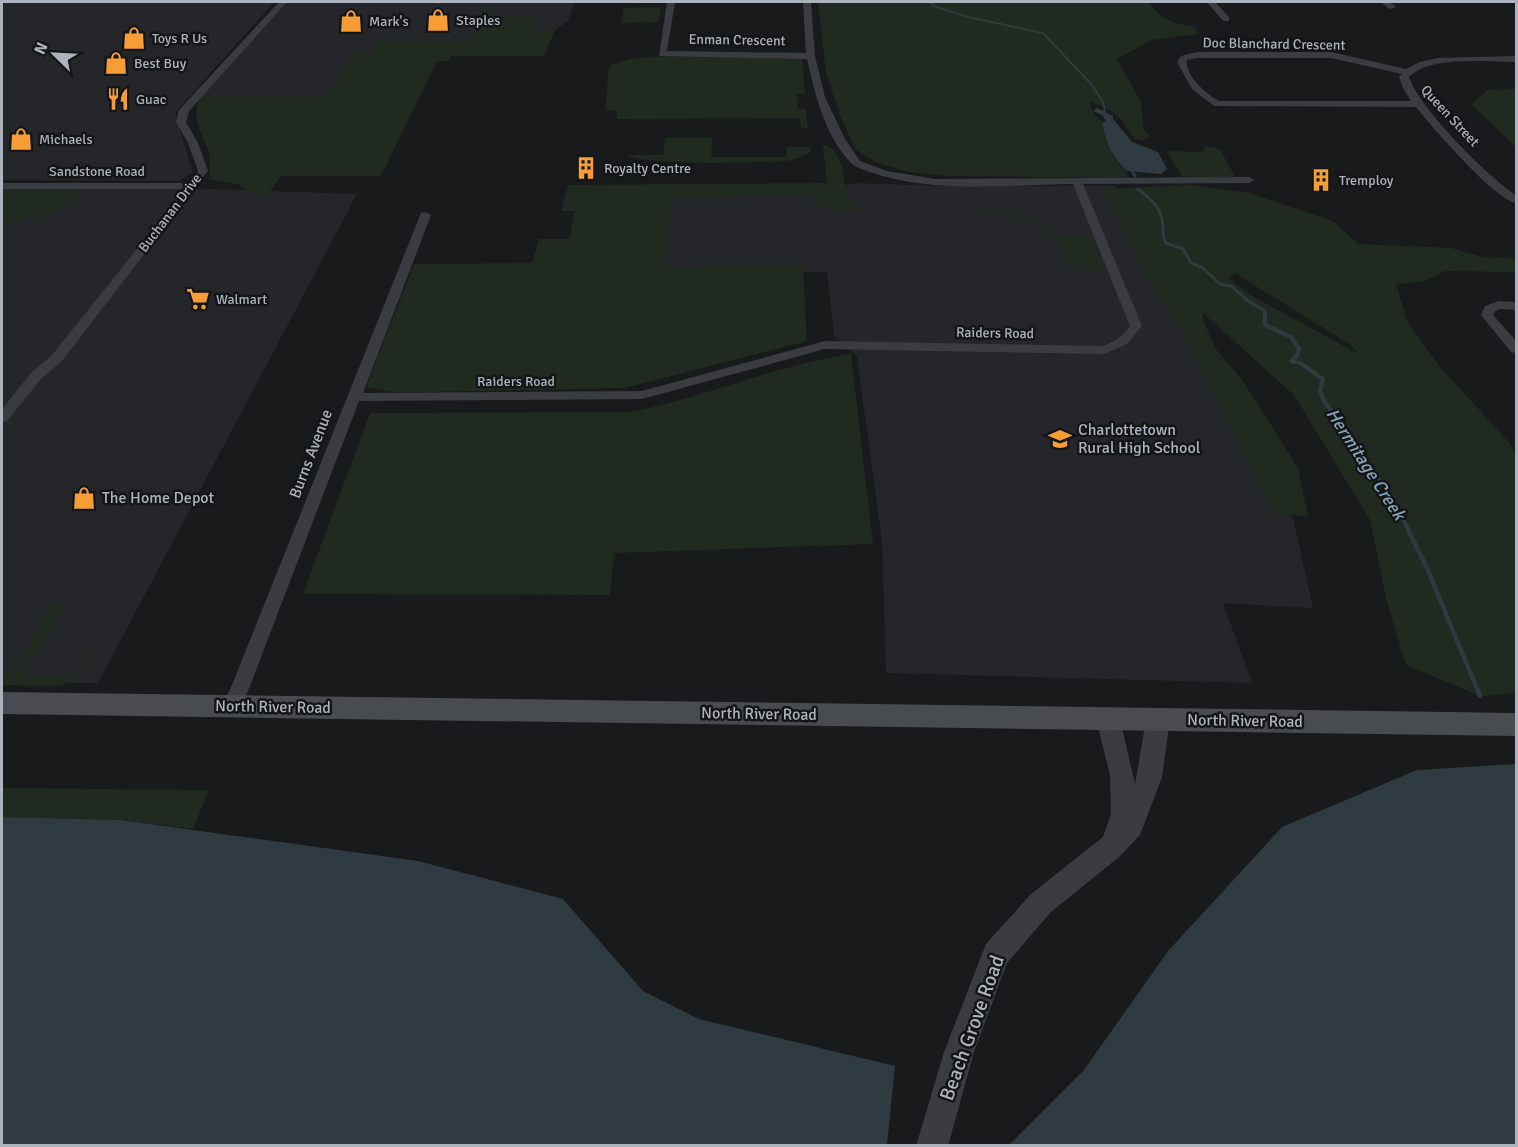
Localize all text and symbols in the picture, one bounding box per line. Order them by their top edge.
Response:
shop icon: Staples [425,7,451,33]
shop icon: Mark's [338,8,364,34]
place label: Staples [456,12,500,29]
place label: Mark's [369,13,409,30]
north arrow [24,24,84,84]
shop icon: Toys R Us [121,25,147,51]
place label: Toys R Us [152,30,207,47]
street label: Enman Crescent [688,31,786,49]
street label: Doc Blanchard Crescent [1202,34,1346,54]
text: N [30,39,53,57]
shop icon: Best Buy [103,50,129,76]
place label: Best Buy [134,55,187,72]
street label: Queen Street [1417,82,1483,150]
restaurant icon: Guac [105,86,131,112]
place label: Guac [136,91,167,108]
shop icon: Michaels [8,126,34,152]
place label: Michaels [39,131,93,148]
building icon: Royalty Centre [573,155,599,181]
place label: Royalty Centre [604,160,691,177]
street label: Sandstone Road [49,163,145,180]
building icon: Tremploy [1308,167,1334,193]
street label: Buchanan Drive [135,170,205,256]
place label: Tremploy [1339,172,1394,189]
supermarket icon: Walmart [185,286,211,312]
place label: Walmart [216,291,267,308]
street label: Raiders Road [956,324,1034,342]
street label: Raiders Road [477,373,555,390]
water label: Hermitage Creek [1322,404,1411,526]
street label: Burns Avenue [285,407,337,501]
place label: Charlottetown Rural High School [1078,420,1201,458]
school or university icon: Charlottetown Rural High School [1047,426,1073,452]
shop icon: The Home Depot [71,485,97,511]
place label: The Home Depot [102,488,215,508]
street label: North River Road [215,696,331,718]
street label: North River Road [701,703,817,725]
street label: North River Road [1187,710,1303,732]
street label: Beach Grove Road [934,952,1010,1104]

